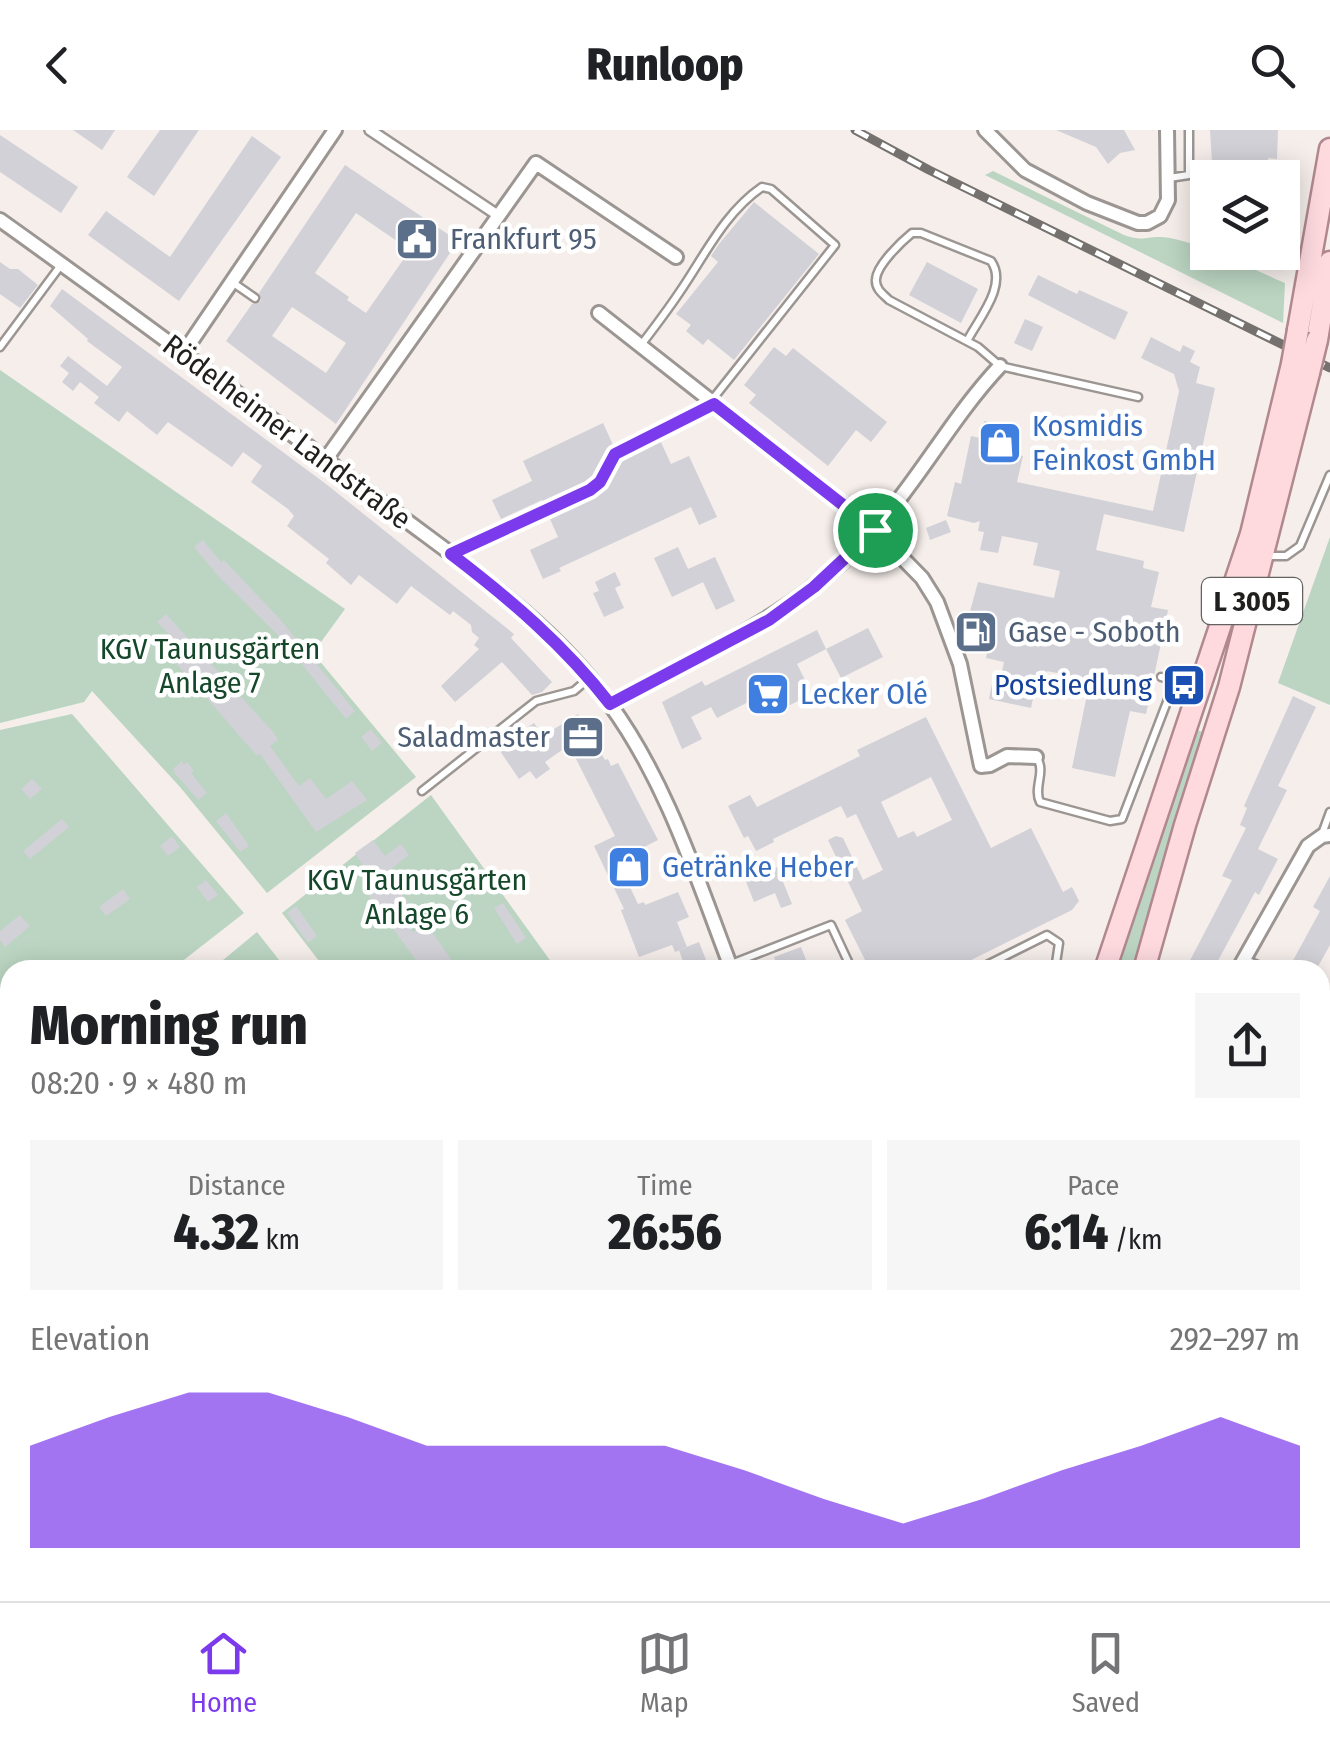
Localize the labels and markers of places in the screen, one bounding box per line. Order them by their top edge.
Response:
public building icon: Frankfurt 95 [394,216,440,262]
place label: Frankfurt 95 [450,221,597,257]
place label: Kosmidis Feinkost GmbH [1032,408,1216,478]
shop icon: Kosmidis Feinkost GmbH [977,420,1023,466]
pin [833,488,918,573]
fuel station icon: Gase - Soboth [953,609,999,655]
place label: Gase - Soboth [1008,614,1181,650]
bus stop icon: Postsiedlung [1161,662,1207,708]
place label: Postsiedlung [994,667,1153,703]
supermarket icon: Lecker Olé [745,671,791,717]
place label: Lecker Olé [800,676,928,712]
office icon: Saladmaster [560,714,606,760]
place label: Saladmaster [397,719,551,755]
shop icon: Getränke Heber [606,844,652,890]
place label: Getränke Heber [662,849,854,885]

